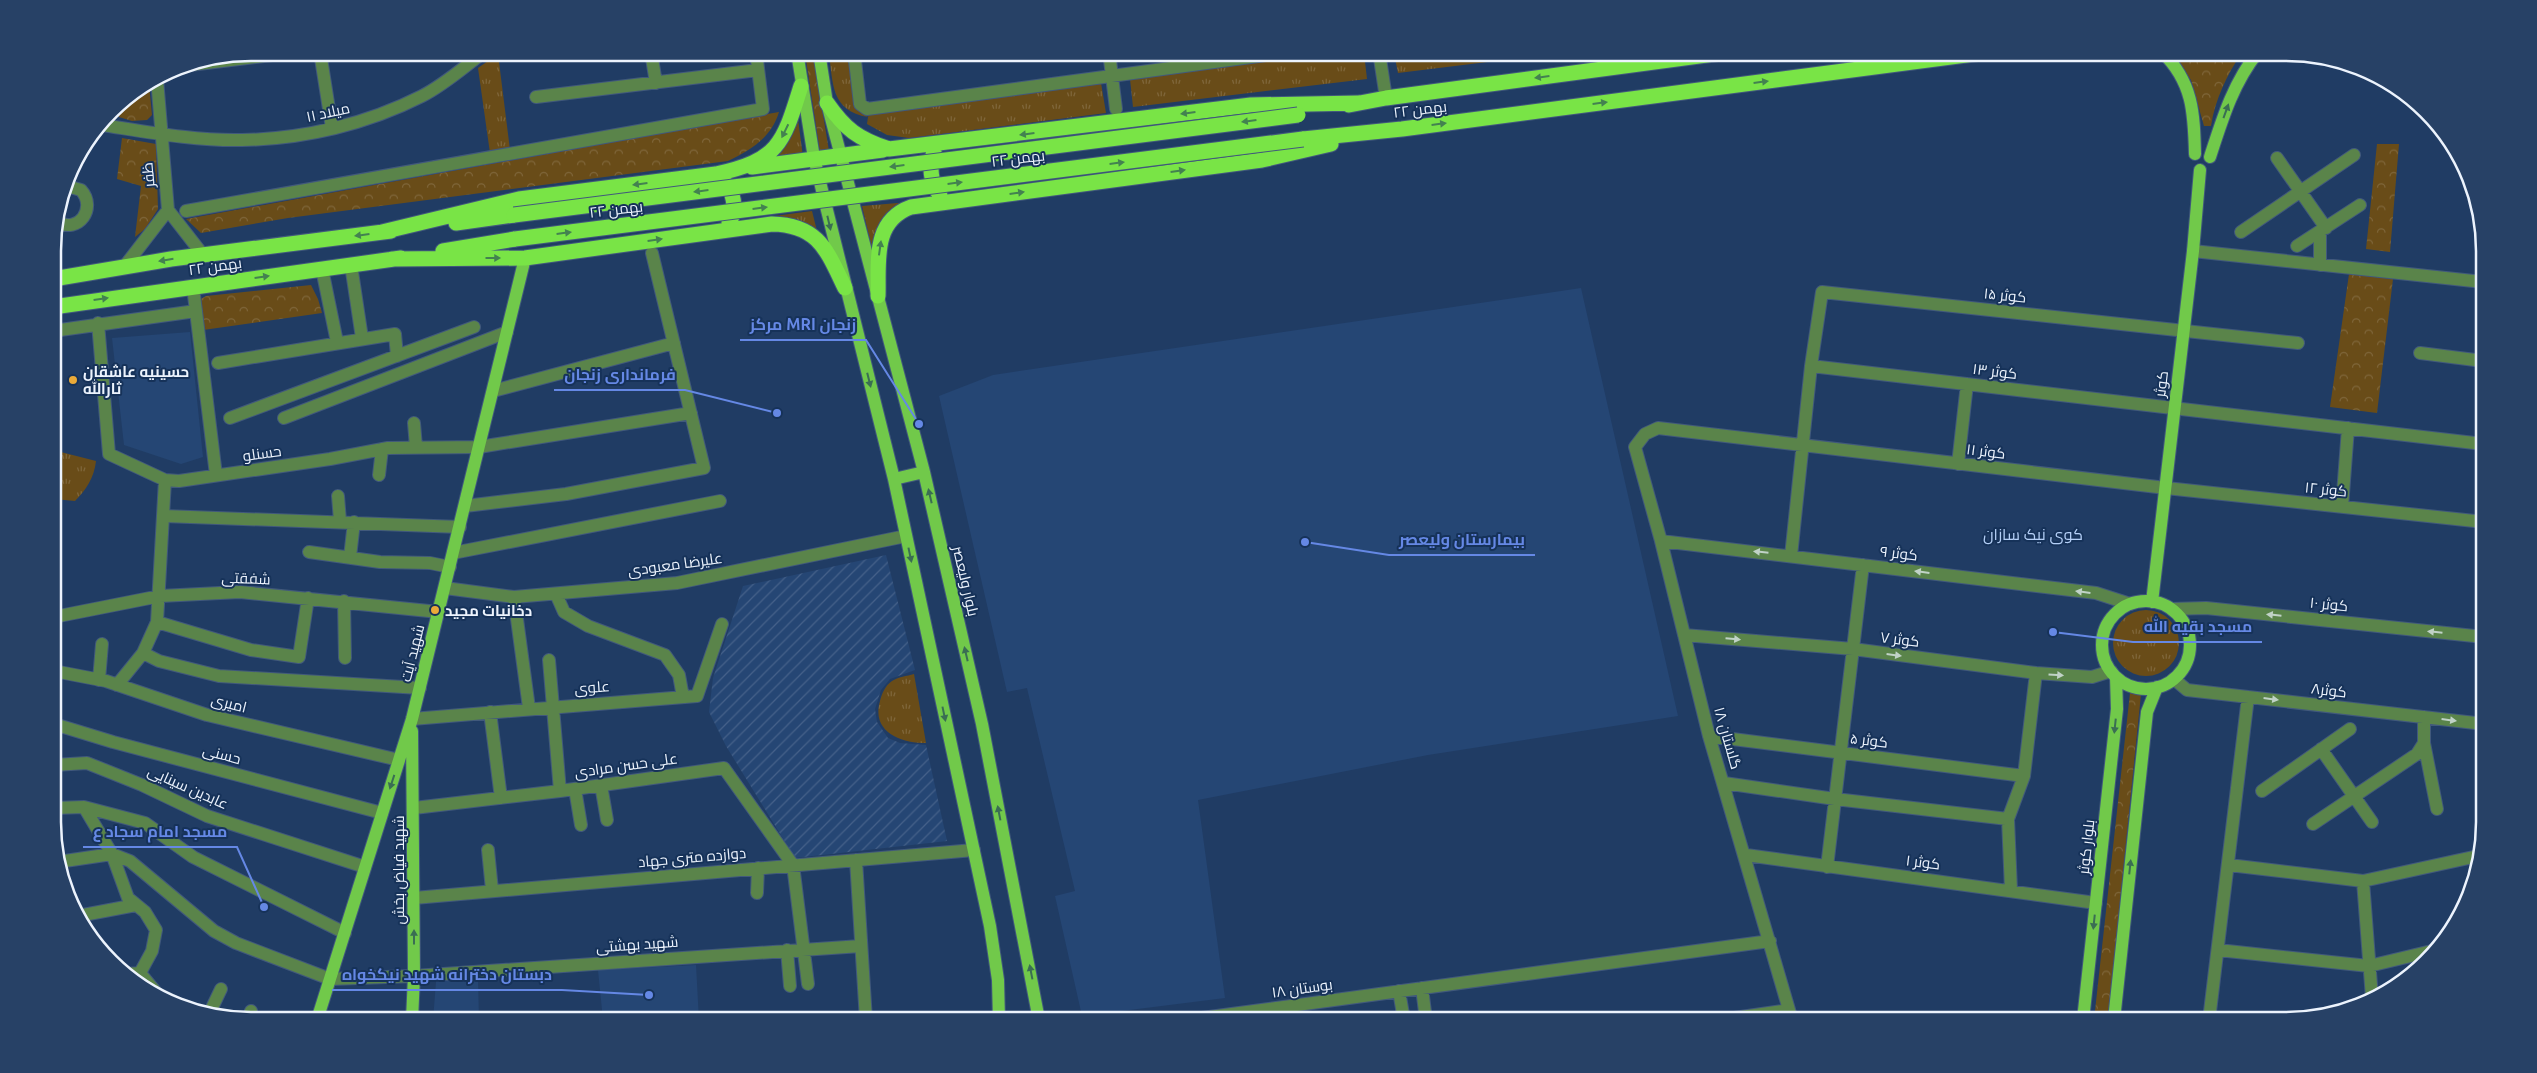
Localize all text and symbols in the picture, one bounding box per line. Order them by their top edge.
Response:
one-way arrow [1534,73,1550,81]
one-way arrow [1753,78,1769,86]
street label: ۲۲ بهمن [1392,97,1448,123]
street label: میلاد ۱۱ [305,99,351,125]
one-way arrow [1592,99,1608,107]
one-way arrow [2222,103,2230,118]
one-way arrow [1180,109,1196,117]
one-way arrow [1241,117,1257,125]
one-way arrow [1431,120,1447,128]
one-way arrow [781,124,789,139]
one-way arrow [1019,130,1035,138]
street label: ۲۲ بهمن [990,146,1046,172]
one-way arrow [1109,159,1125,167]
street label: ظفر [138,162,159,189]
one-way arrow [889,162,905,170]
one-way arrow [1171,167,1187,175]
one-way arrow [948,179,964,187]
one-way arrow [631,180,647,188]
one-way arrow [693,187,709,195]
one-way arrow [1010,189,1026,197]
street label: ۲۲ بهمن [588,197,644,223]
one-way arrow [752,204,768,212]
one-way arrow [825,215,833,230]
one-way arrow [556,229,572,237]
one-way arrow [354,231,370,239]
one-way arrow [647,236,663,244]
one-way arrow [877,239,885,255]
street label: ۲۲ بهمن [187,254,243,280]
one-way arrow [486,254,502,262]
one-way arrow [158,256,174,264]
one-way arrow [254,273,270,281]
street label: ۱۵ کوثر [1983,284,2027,307]
one-way arrow [93,295,109,303]
callout: مرکز MRI زنجان [740,309,866,340]
text: مرکز MRI زنجان [749,315,856,334]
callout: فرمانداری زنجان [554,359,685,390]
street label: کوثر ۱۳ [1972,360,2018,383]
place label: حسینیه عاشقان ثارالله [83,363,189,398]
text: فرمانداری زنجان [564,365,676,384]
street label: کوثر [2151,370,2172,399]
one-way arrow [865,373,873,388]
marker: حسینیه عاشقان ثارالله [67,374,79,386]
street label: کوثر ۱۱ [1965,440,2007,463]
street label: حسنلو [242,442,283,465]
street label: کوثر ۱۲ [2304,478,2348,501]
one-way arrow [926,488,934,503]
callout: بیمارستان ولیعصر [1389,524,1535,555]
district label: کوی نیک سازان [1983,525,2083,545]
text: بیمارستان ولیعصر [1398,530,1525,549]
street label: کوثر ۹ [1879,542,1919,565]
street label: بلوار ولیعصر [948,543,982,618]
one-way arrow [907,548,915,564]
one-way arrow [1753,548,1769,556]
street label: علیرضا معبودی [627,549,724,581]
one-way arrow [1914,568,1930,576]
street label: شفقتی [221,569,271,589]
one-way arrow [2075,588,2091,596]
street label: کوثر ۱۰ [2309,594,2349,615]
place label: دخانیات مجید [445,602,532,619]
marker: دخانیات مجید [429,604,441,616]
callout: مسجد بقیه الله [2133,611,2262,642]
one-way arrow [2266,611,2282,619]
text: مسجد بقیه الله [2144,615,2252,635]
street label: شهید آیت [397,623,429,684]
street label: کوثر ۷ [1879,628,1921,651]
one-way arrow [2427,628,2443,636]
one-way arrow [1725,635,1741,643]
one-way arrow [962,646,970,661]
one-way arrow [1887,651,1903,659]
one-way arrow [2048,671,2064,679]
street label: علوی [574,677,610,699]
street label: کوثر۸ [2310,679,2348,702]
street label: امیری [209,690,249,718]
one-way arrow [2263,695,2279,703]
street label: گلستان ۱۸ [1709,705,1745,772]
one-way arrow [941,707,949,723]
one-way arrow [2442,716,2458,724]
one-way arrow [2111,718,2119,734]
street label: کوثر ۵ [1849,729,1889,752]
street label: حسنی [200,741,243,769]
street label: علی حسن مرادی [573,749,679,783]
street label: عابدین سینایی [144,762,231,814]
one-way arrow [388,774,396,789]
one-way arrow [995,805,1003,821]
street label: شهید فیاض بخش [390,815,409,925]
callout: مسجد امام سجاد ع [83,816,237,847]
street label: بلوار کوثر [2075,819,2098,876]
text: مسجد امام سجاد ع [93,822,227,843]
street label: دوازده متری جهاد [637,844,747,872]
street label: کوثر ۱ [1905,851,1941,874]
one-way arrow [2126,859,2134,875]
one-way arrow [2090,915,2098,931]
one-way arrow [410,929,418,945]
street label: شهید بهشتی [595,933,679,957]
callout: دبستان دخترانه شهید نیکخواه [332,959,562,990]
one-way arrow [1026,964,1034,980]
text: دبستان دخترانه شهید نیکخواه [342,965,552,984]
street label: بوستان ۱۸ [1270,975,1334,1003]

